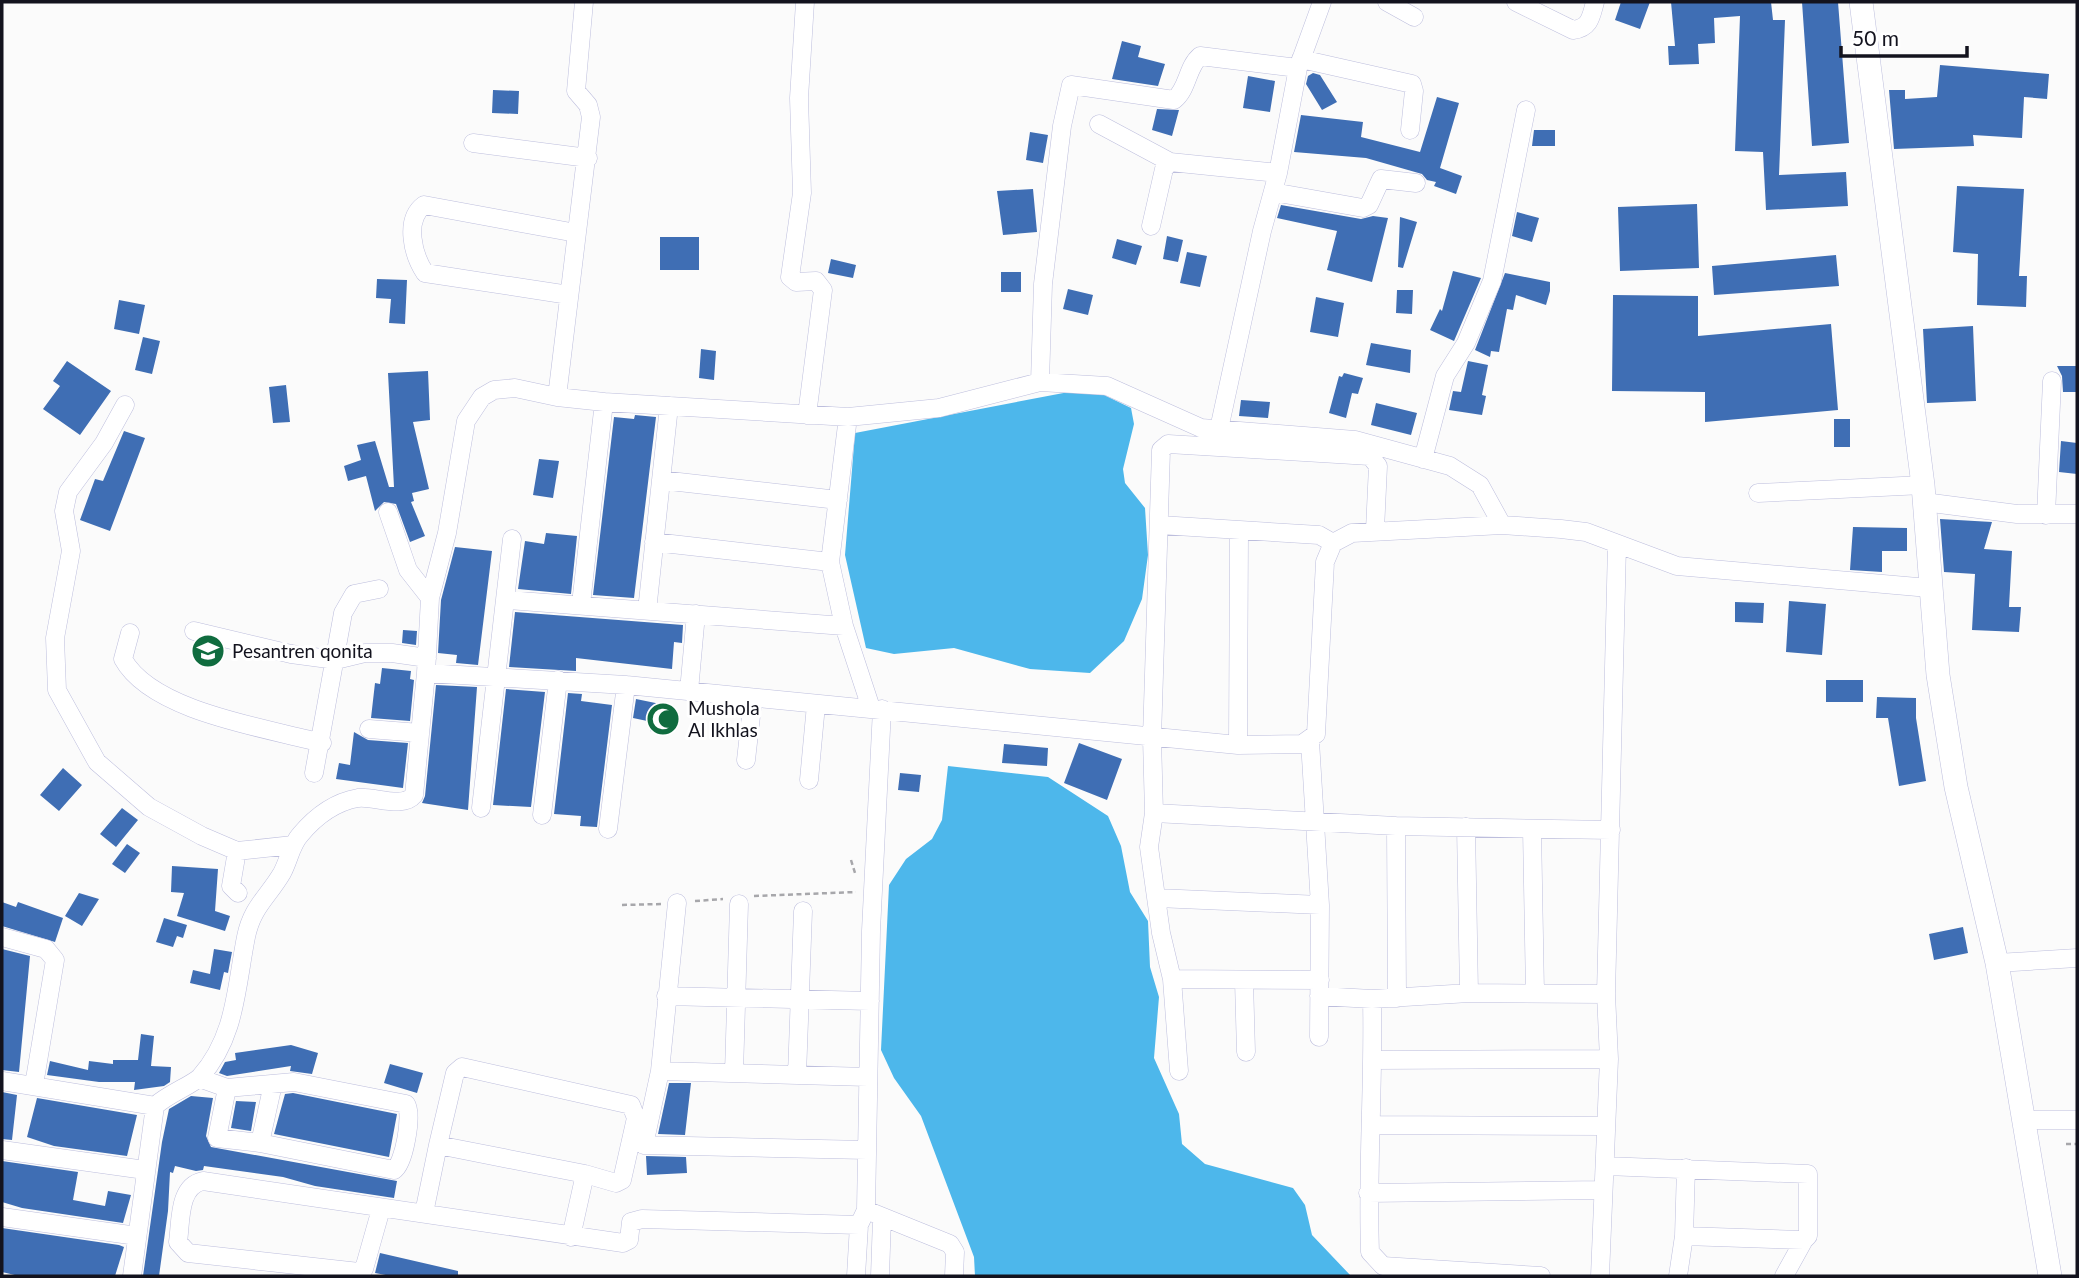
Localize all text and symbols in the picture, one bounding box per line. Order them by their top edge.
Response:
scale bar [1841,14,1967,58]
text: 50 m [1852,25,1899,50]
school or university icon: Pesantren qonita [189,632,227,670]
place label: Pesantren qonita [232,639,373,662]
place label: Mushola Al Ikhlas [688,696,760,741]
mosque icon: Mushola Al Ikhlas [644,700,682,738]

